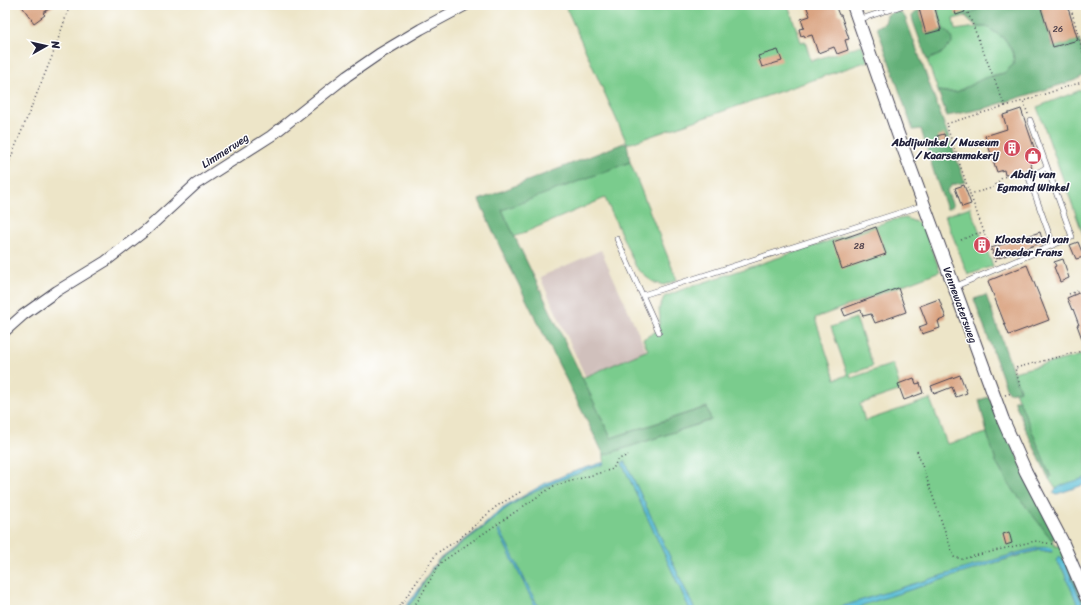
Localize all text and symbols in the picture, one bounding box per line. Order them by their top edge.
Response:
house number: 26 [1053,21,1063,37]
north arrow [26,26,66,66]
text: N [45,39,65,50]
street label: Limmerweg [197,128,253,174]
place label: Abdijwinkel / Museum / Kaarsenmakerij [891,133,1000,165]
building icon: Abdijwinkel / Museum / Kaarsenmakerij [1002,138,1022,158]
shop icon: Abdij van Egmond Winkel [1023,146,1043,166]
place label: Abdij van Egmond Winkel [997,165,1070,197]
place label: Kloostercel van broeder Frans [994,230,1069,262]
building icon: Kloostercel van broeder Frans [972,235,992,255]
house number: 28 [854,238,865,254]
street label: Vennewatersweg [937,264,983,346]

